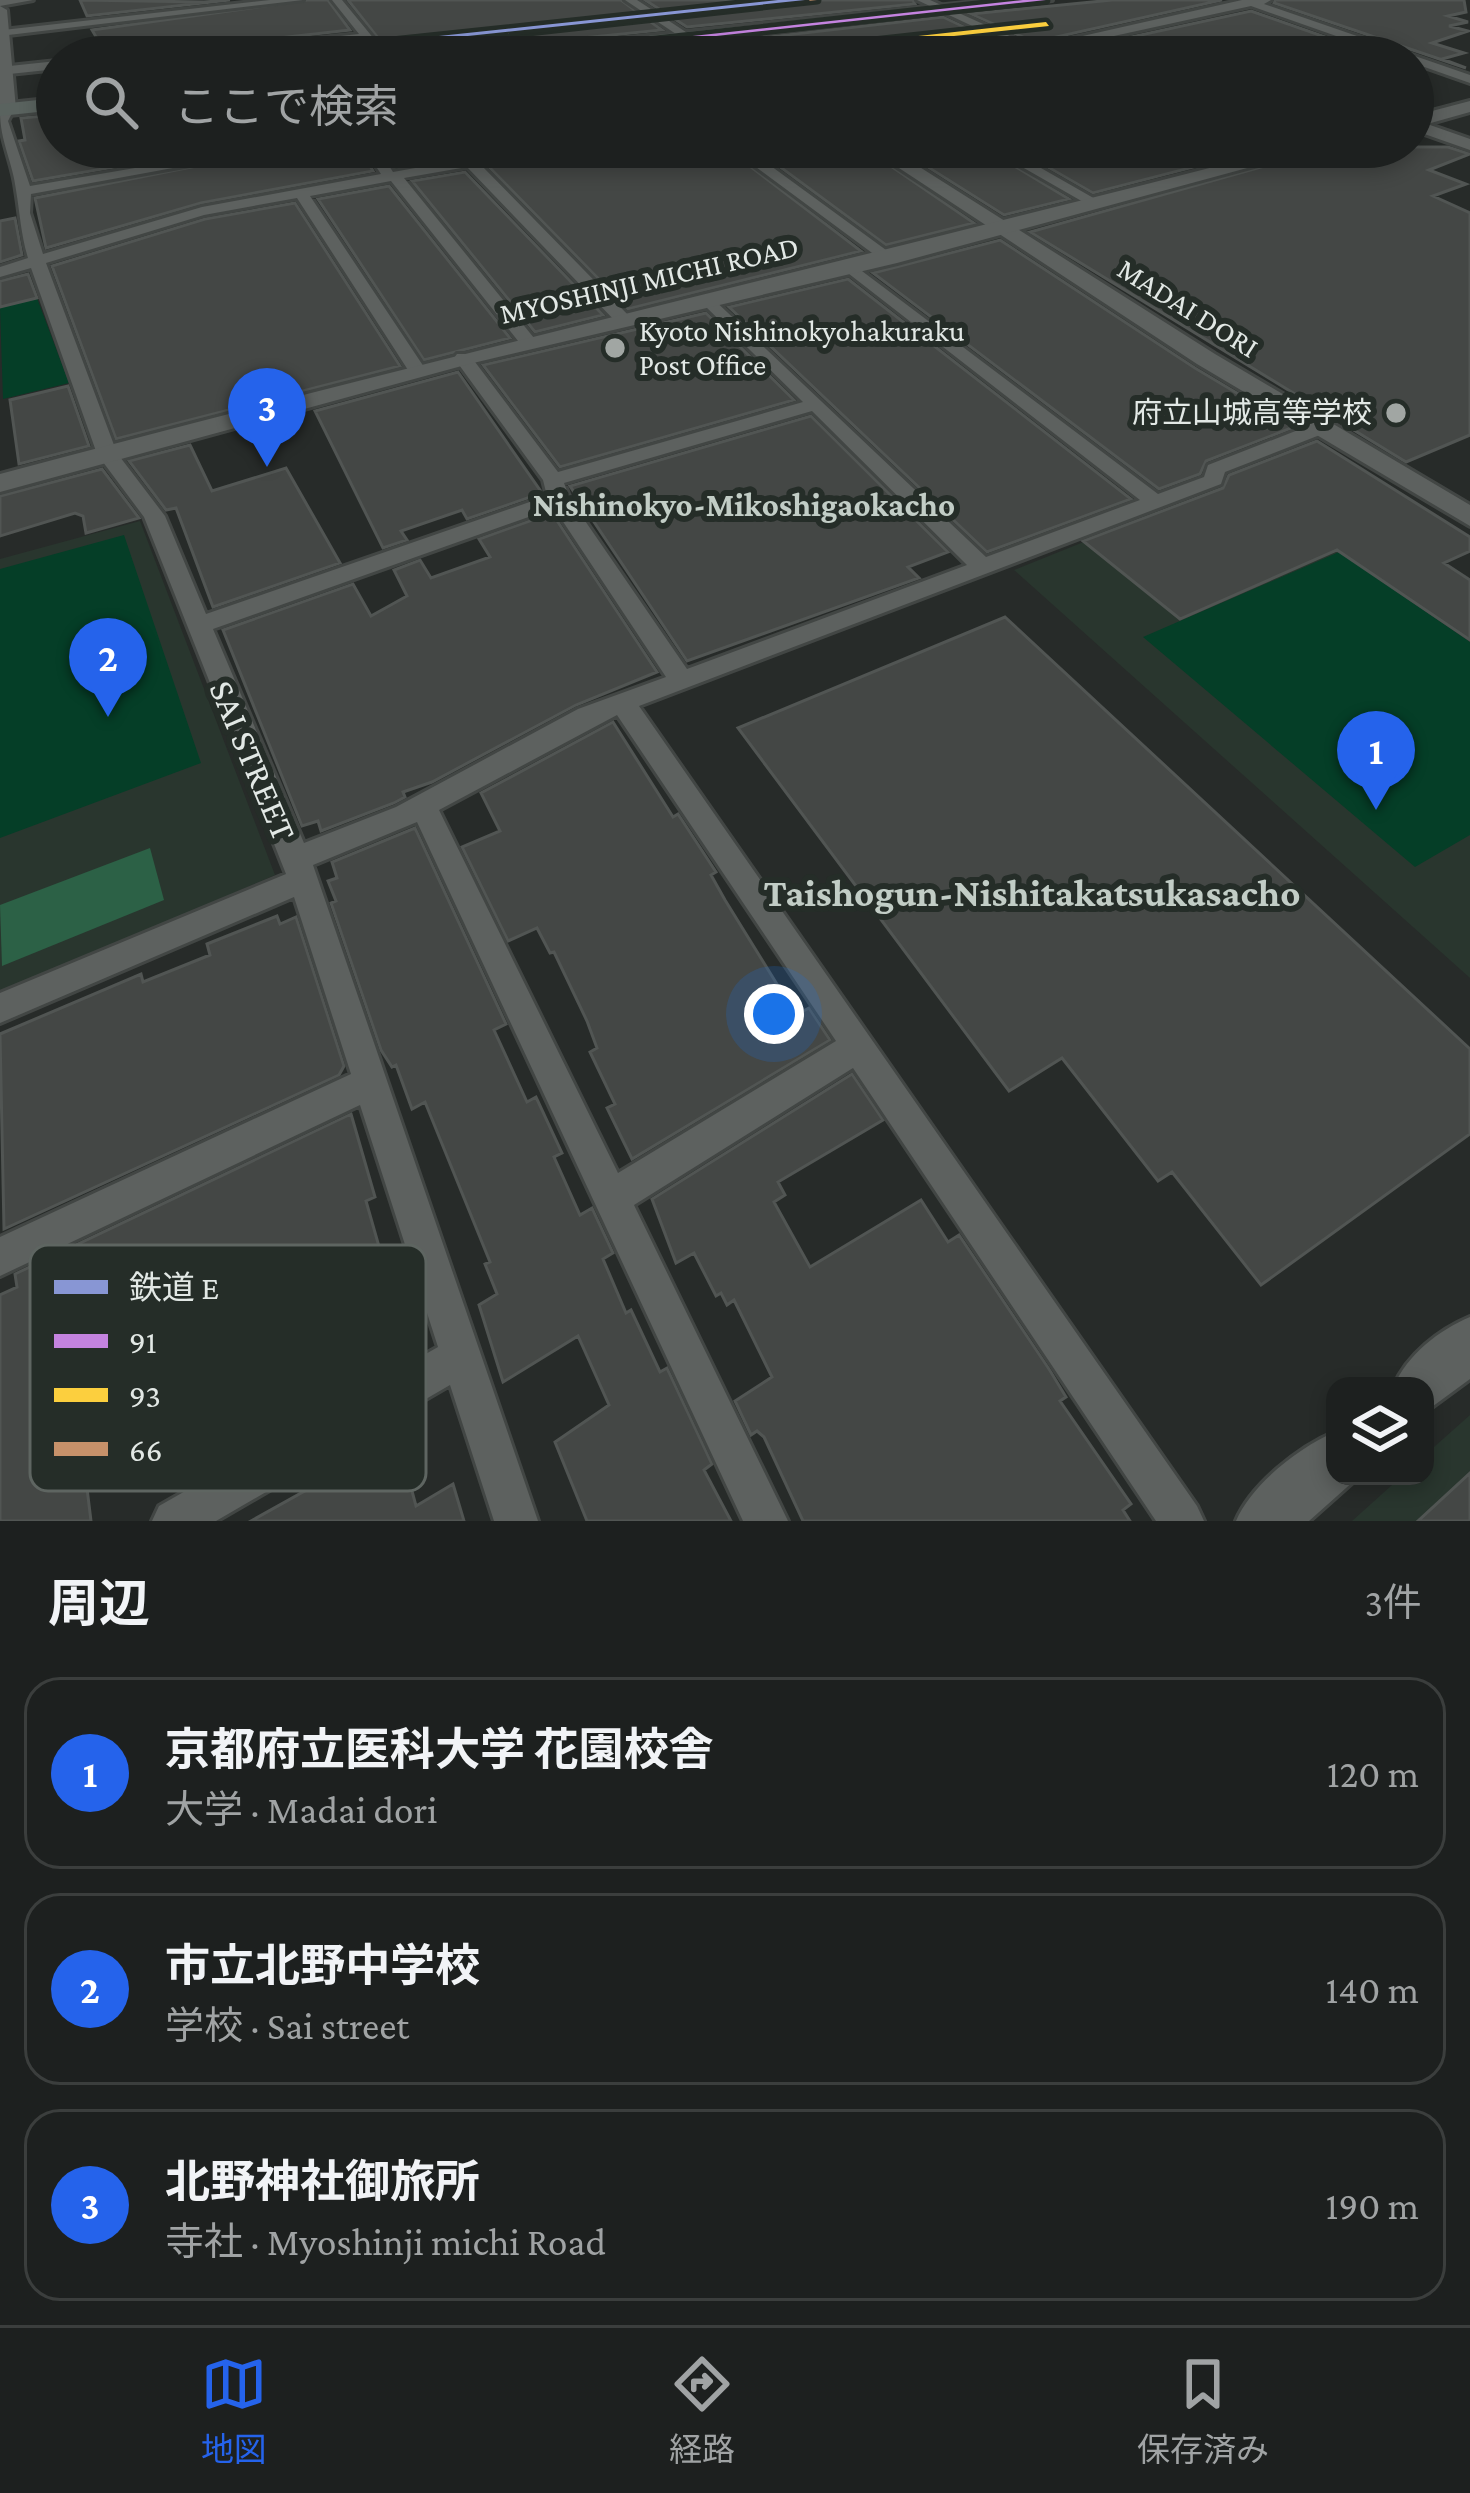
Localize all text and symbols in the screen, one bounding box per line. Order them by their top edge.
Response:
search box [36,36,1434,168]
icon: search [78,69,144,135]
text: ここで検索 [174,82,399,132]
street label: MYOSHINJI MICHI ROAD [496,229,801,330]
street label: MADAI DORI [1112,251,1265,364]
place label: Kyoto Nishinokyohakuraku Post Office [639,314,965,381]
marker: Kyoto Nishinokyohakuraku Post Office [602,335,628,361]
pin: 3 [228,368,306,467]
place label: 府立山城高等学校 [1132,396,1372,429]
marker: 府立山城高等学校 [1383,400,1409,426]
district label: Nishinokyo-Mikoshigaokacho [533,486,955,523]
pin: 2 [69,618,147,717]
street label: SAI STREET [201,674,305,846]
pin: 1 [1337,711,1415,810]
district label: Taishogun-Nishitakatsukasacho [764,871,1300,914]
your location [744,984,804,1044]
legend [30,1245,426,1491]
text: 鉄道 E [129,1269,219,1306]
text: 91 [129,1323,157,1360]
text: 93 [129,1377,161,1414]
map controls [1326,1377,1434,1485]
button: layers [1326,1377,1434,1485]
text: 66 [129,1431,163,1468]
text: 周辺 [48,1575,150,1632]
text: 3件 [1364,1581,1422,1624]
text: 京都府立医科大学 花園校舎 [165,1725,714,1775]
text: 1 [83,1752,97,1795]
text: 120 m [1327,1752,1419,1795]
text: 大学 · Madai dori [165,1788,437,1831]
text: 市立北野中学校 [165,1941,480,1991]
text: 2 [80,1968,100,2011]
text: 140 m [1325,1968,1419,2011]
text: 学校 · Sai street [165,2004,409,2047]
text: 北野神社御旅所 [165,2157,480,2207]
text: 3 [80,2184,100,2227]
text: 190 m [1326,2184,1419,2227]
text: 寺社 · Myoshinji michi Road [165,2220,606,2263]
tab: 地図 [201,2351,267,2471]
tab: 経路 [669,2351,735,2471]
tab: 保存済み [1137,2351,1269,2471]

